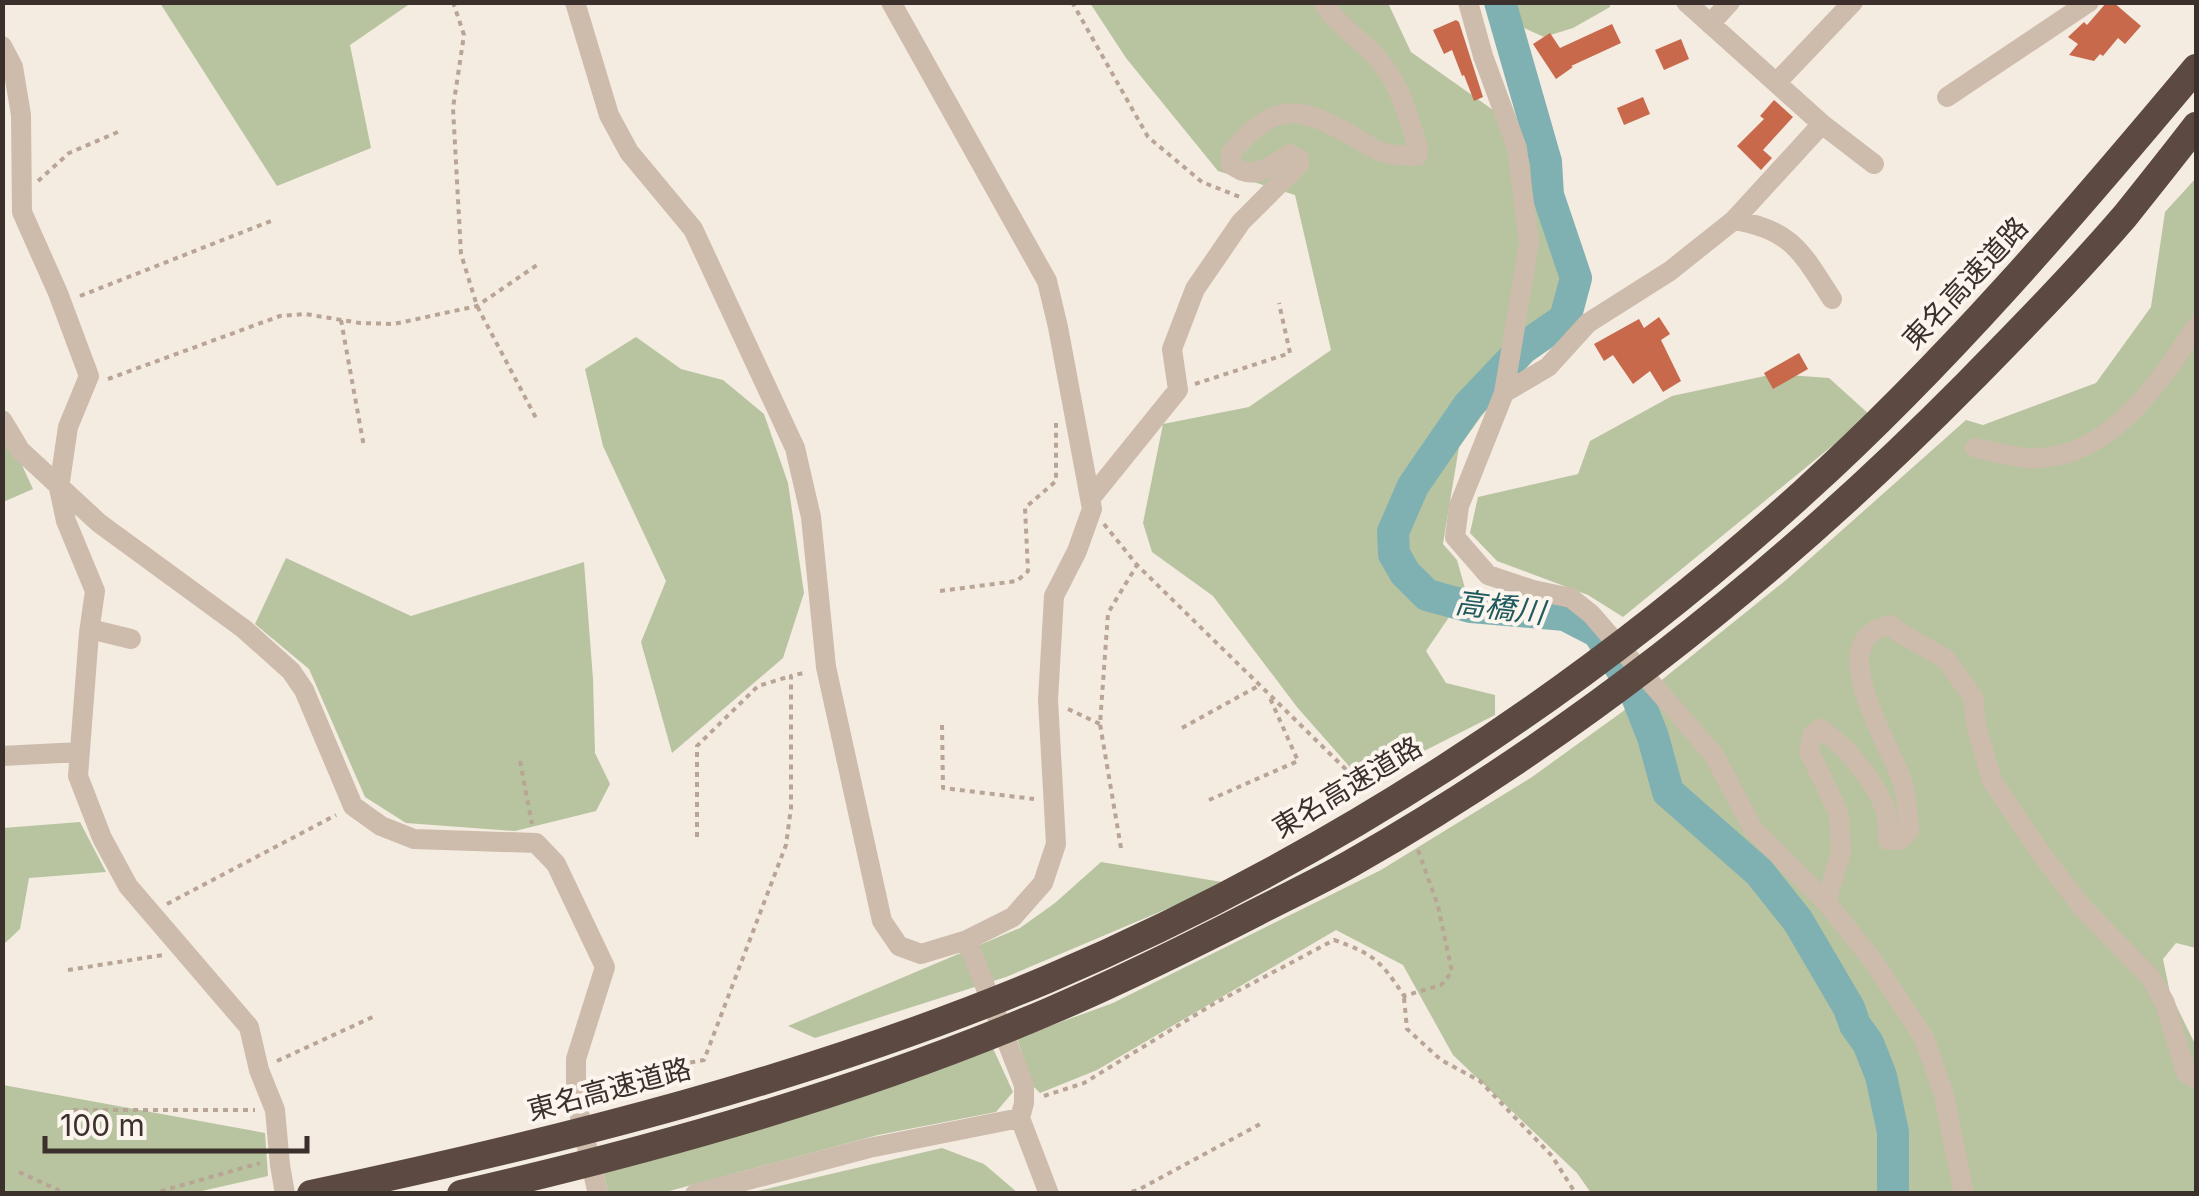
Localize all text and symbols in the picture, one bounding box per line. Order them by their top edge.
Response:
street label: 東名高速道路 [1895,210,2035,356]
water label: 高橋川 [1453,584,1550,631]
street label: 東名高速道路 [1266,729,1428,845]
street label: 東名高速道路 [523,1051,695,1127]
scale bar [45,1091,308,1153]
text: 100 m [60,1107,145,1143]

